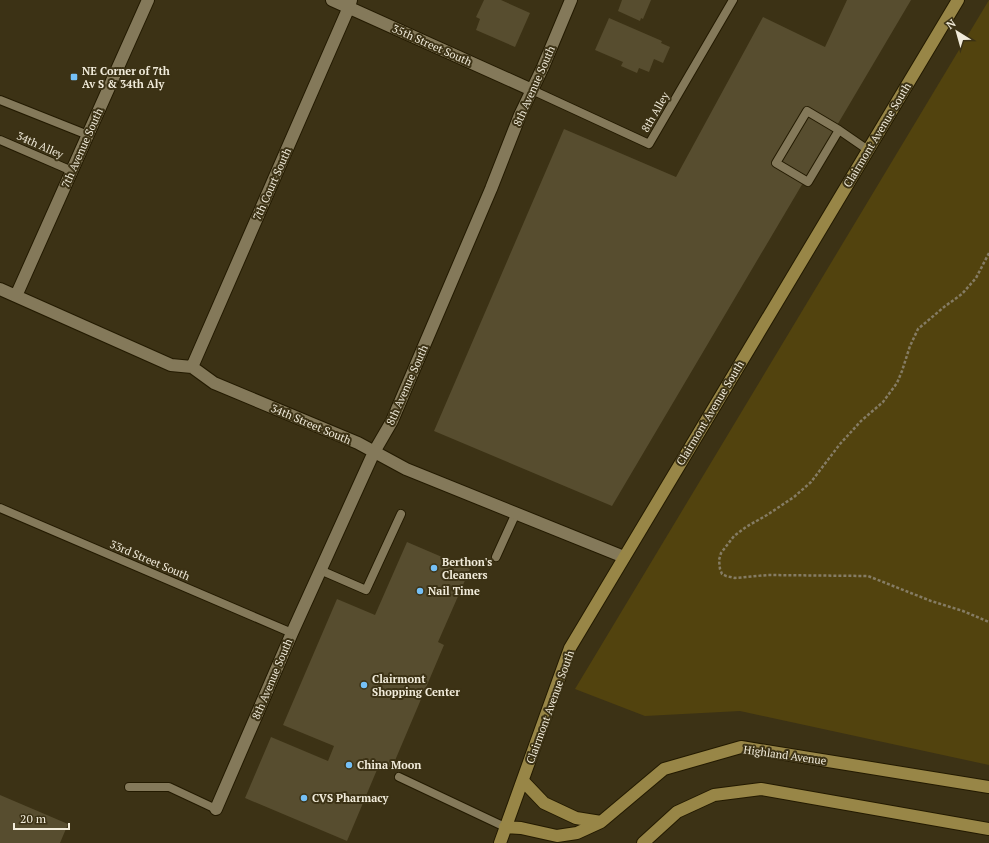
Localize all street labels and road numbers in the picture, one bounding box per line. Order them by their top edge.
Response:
street label: 35th Street South [390,21,475,69]
street label: 8th Avenue South [510,43,558,128]
street label: Clairmont Avenue South [840,80,914,190]
street label: 8th Alley [638,89,672,135]
street label: 7th Avenue South [58,105,106,190]
street label: 34th Alley [14,128,66,162]
street label: 7th Court South [250,145,294,222]
street label: 8th Avenue South [383,342,431,427]
street label: Clairmont Avenue South [673,358,747,468]
street label: 34th Street South [269,401,354,447]
street label: 33rd Street South [108,537,193,583]
street label: 8th Avenue South [249,636,296,721]
street label: Clairmont Avenue South [523,648,577,766]
street label: Highland Avenue [743,742,828,768]

